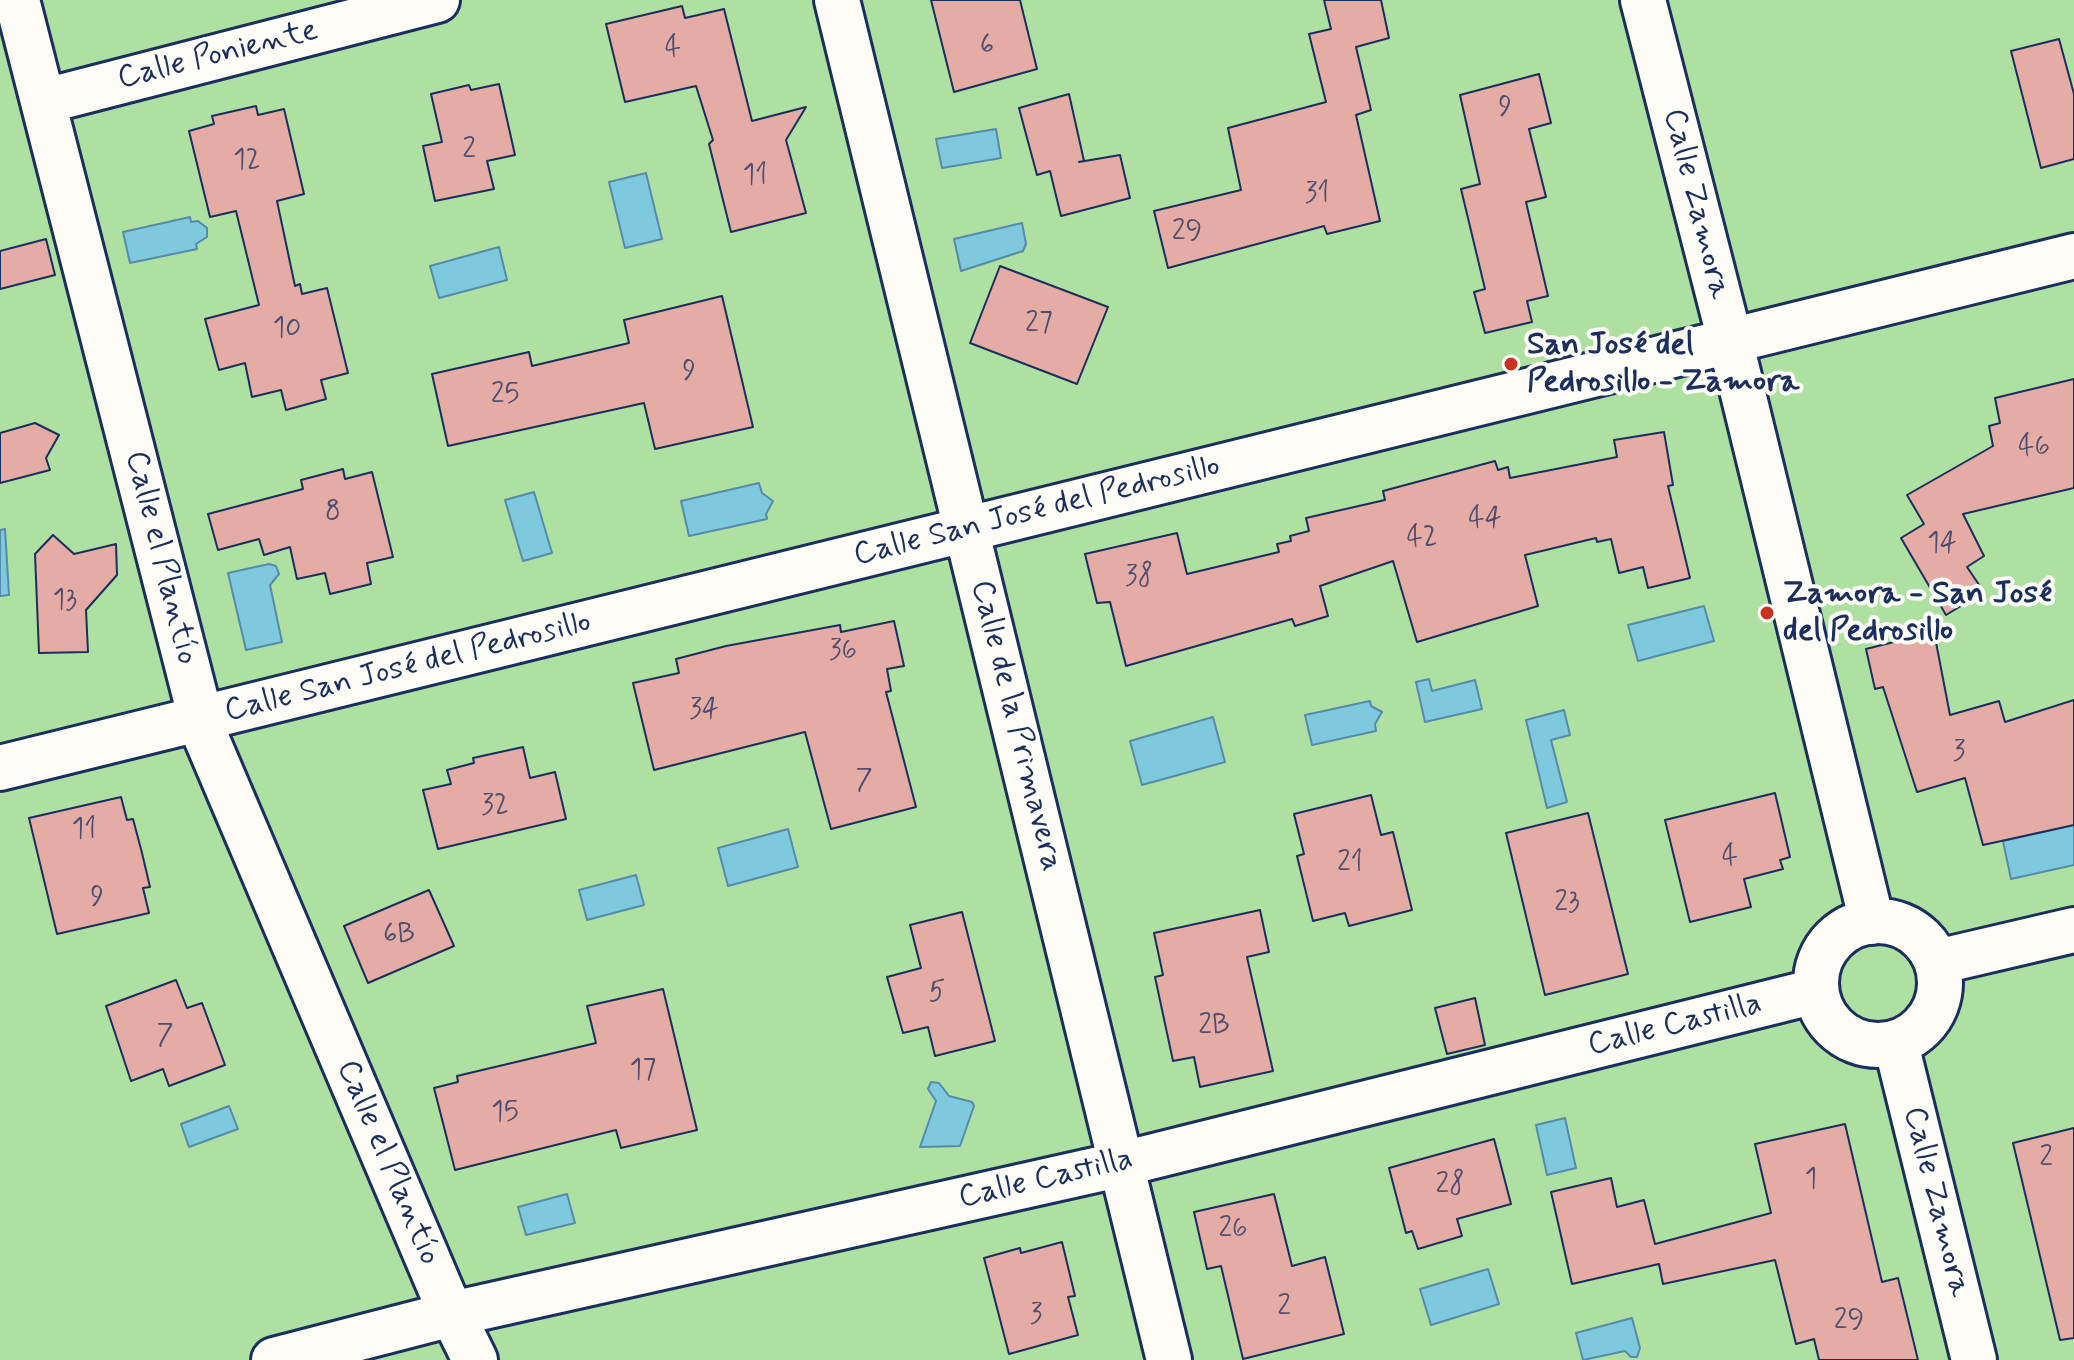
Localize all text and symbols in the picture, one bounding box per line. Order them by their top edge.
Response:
street label: Calle Poniente [114,13,322,99]
house number: 6 [980,30,994,64]
house number: 4 [665,32,681,66]
house number: 9 [1498,92,1512,126]
street label: Calle Zamora [1653,105,1737,303]
house number: 2 [462,134,476,168]
house number: 12 [233,145,261,179]
house number: 11 [743,160,767,194]
house number: 31 [1305,178,1329,212]
house number: 29 [1172,216,1202,250]
house number: 27 [1025,308,1053,342]
house number: 10 [273,313,301,347]
place label: San José del Pedrosillo - Zamora [1527,327,1799,402]
marker: San José del Pedrosillo - Zamora [1502,355,1520,373]
house number: 9 [682,356,696,390]
house number: 25 [491,379,519,413]
house number: 46 [2018,431,2050,465]
street label: Calle el Plantío [115,447,205,669]
street label: Calle San José del Pedrosillo [850,448,1224,576]
house number: 8 [325,496,341,530]
house number: 44 [1468,503,1502,537]
house number: 42 [1406,522,1438,556]
house number: 14 [1927,528,1957,562]
house number: 38 [1125,561,1153,595]
place label: Zamora - San José del Pedrosillo [1783,576,2052,651]
street label: Calle de la Primavera [960,577,1070,875]
house number: 13 [53,585,77,619]
street label: Calle San José del Pedrosillo [221,604,595,732]
marker: Zamora - San José del Pedrosillo [1758,604,1776,622]
house number: 36 [829,635,857,669]
house number: 34 [689,694,719,728]
house number: 3 [1953,736,1965,770]
house number: 7 [856,765,872,799]
house number: 32 [481,790,509,824]
house number: 11 [72,814,96,848]
house number: 4 [1722,841,1738,875]
house number: 21 [1337,847,1363,881]
house number: 9 [90,882,104,916]
house number: 23 [1554,887,1580,921]
house number: 6B [383,919,415,953]
house number: 5 [929,977,945,1011]
street label: Calle Castilla [1584,986,1766,1066]
house number: 2B [1198,1010,1230,1044]
house number: 7 [157,1020,173,1054]
street label: Calle el Plantío [327,1055,447,1271]
house number: 17 [630,1055,656,1089]
house number: 15 [491,1097,519,1131]
street label: Calle Zamora [1893,1103,1977,1301]
street label: Calle Castilla [955,1141,1137,1219]
house number: 2 [2039,1142,2053,1176]
house number: 1 [1805,1164,1817,1198]
house number: 28 [1435,1169,1465,1203]
house number: 26 [1218,1213,1248,1247]
house number: 2 [1277,1291,1291,1325]
house number: 3 [1030,1299,1042,1333]
house number: 29 [1834,1305,1864,1339]

